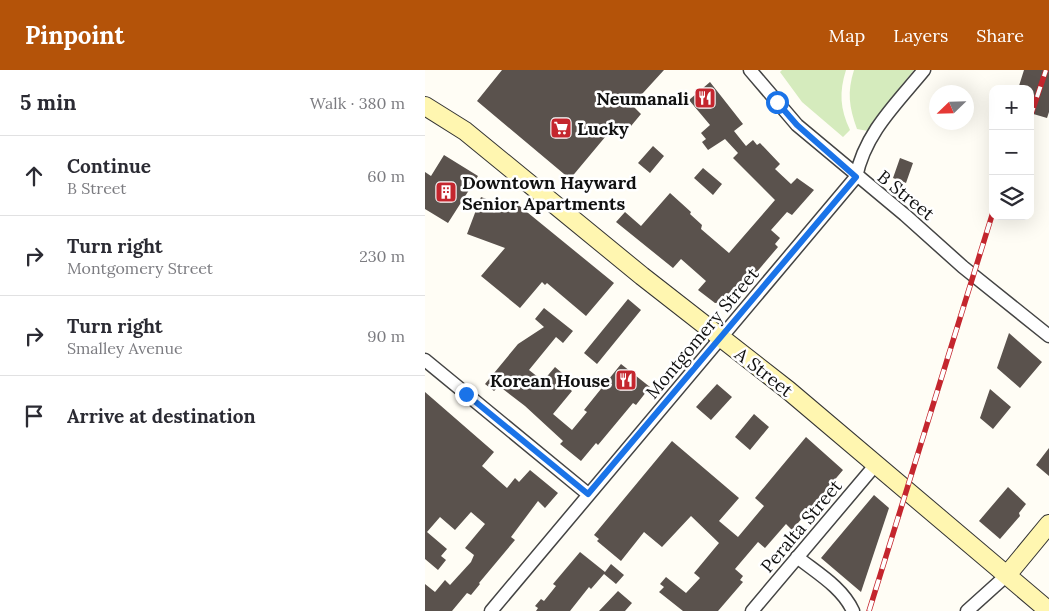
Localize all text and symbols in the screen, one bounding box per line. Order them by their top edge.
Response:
text: Pinpoint [25,20,124,51]
text: Map [829,24,865,47]
text: Layers [893,24,948,47]
text: Share [976,24,1024,47]
north arrow [929,85,974,130]
map controls [989,85,1034,220]
button: + [989,85,1034,130]
restaurant icon: Neumanali [693,86,717,110]
place label: Neumanali [596,87,689,110]
text: 5 min [20,89,76,116]
route start [766,91,789,114]
text: Walk · 380 m [310,93,405,113]
supermarket icon: Lucky [549,116,573,140]
place label: Lucky [577,117,629,140]
button: − [989,130,1034,175]
text: Continue [67,154,151,178]
icon: ahead [20,162,48,190]
street label: B Street [873,165,939,225]
text: 60 m [367,166,405,186]
place label: Downtown Hayward Senior Apartments [462,171,637,215]
button: layers [989,175,1034,220]
text: B Street [67,178,127,198]
building icon: Downtown Hayward Senior Apartments [434,180,458,204]
text: Turn right [67,234,163,258]
icon: right [20,242,48,270]
text: 230 m [359,246,405,266]
text: Montgomery Street [67,258,213,278]
street label: Montgomery Street [640,263,764,403]
text: Turn right [67,314,163,338]
icon: right [20,322,48,350]
text: 90 m [367,326,405,346]
text: Smalley Avenue [67,338,183,358]
street label: A Street [730,342,798,402]
restaurant icon: Korean House [614,368,638,392]
place label: Korean House [490,369,610,392]
route end [455,383,478,406]
icon: arrive [20,402,48,430]
text: Arrive at destination [67,404,256,428]
street label: Peralta Street [755,475,847,577]

